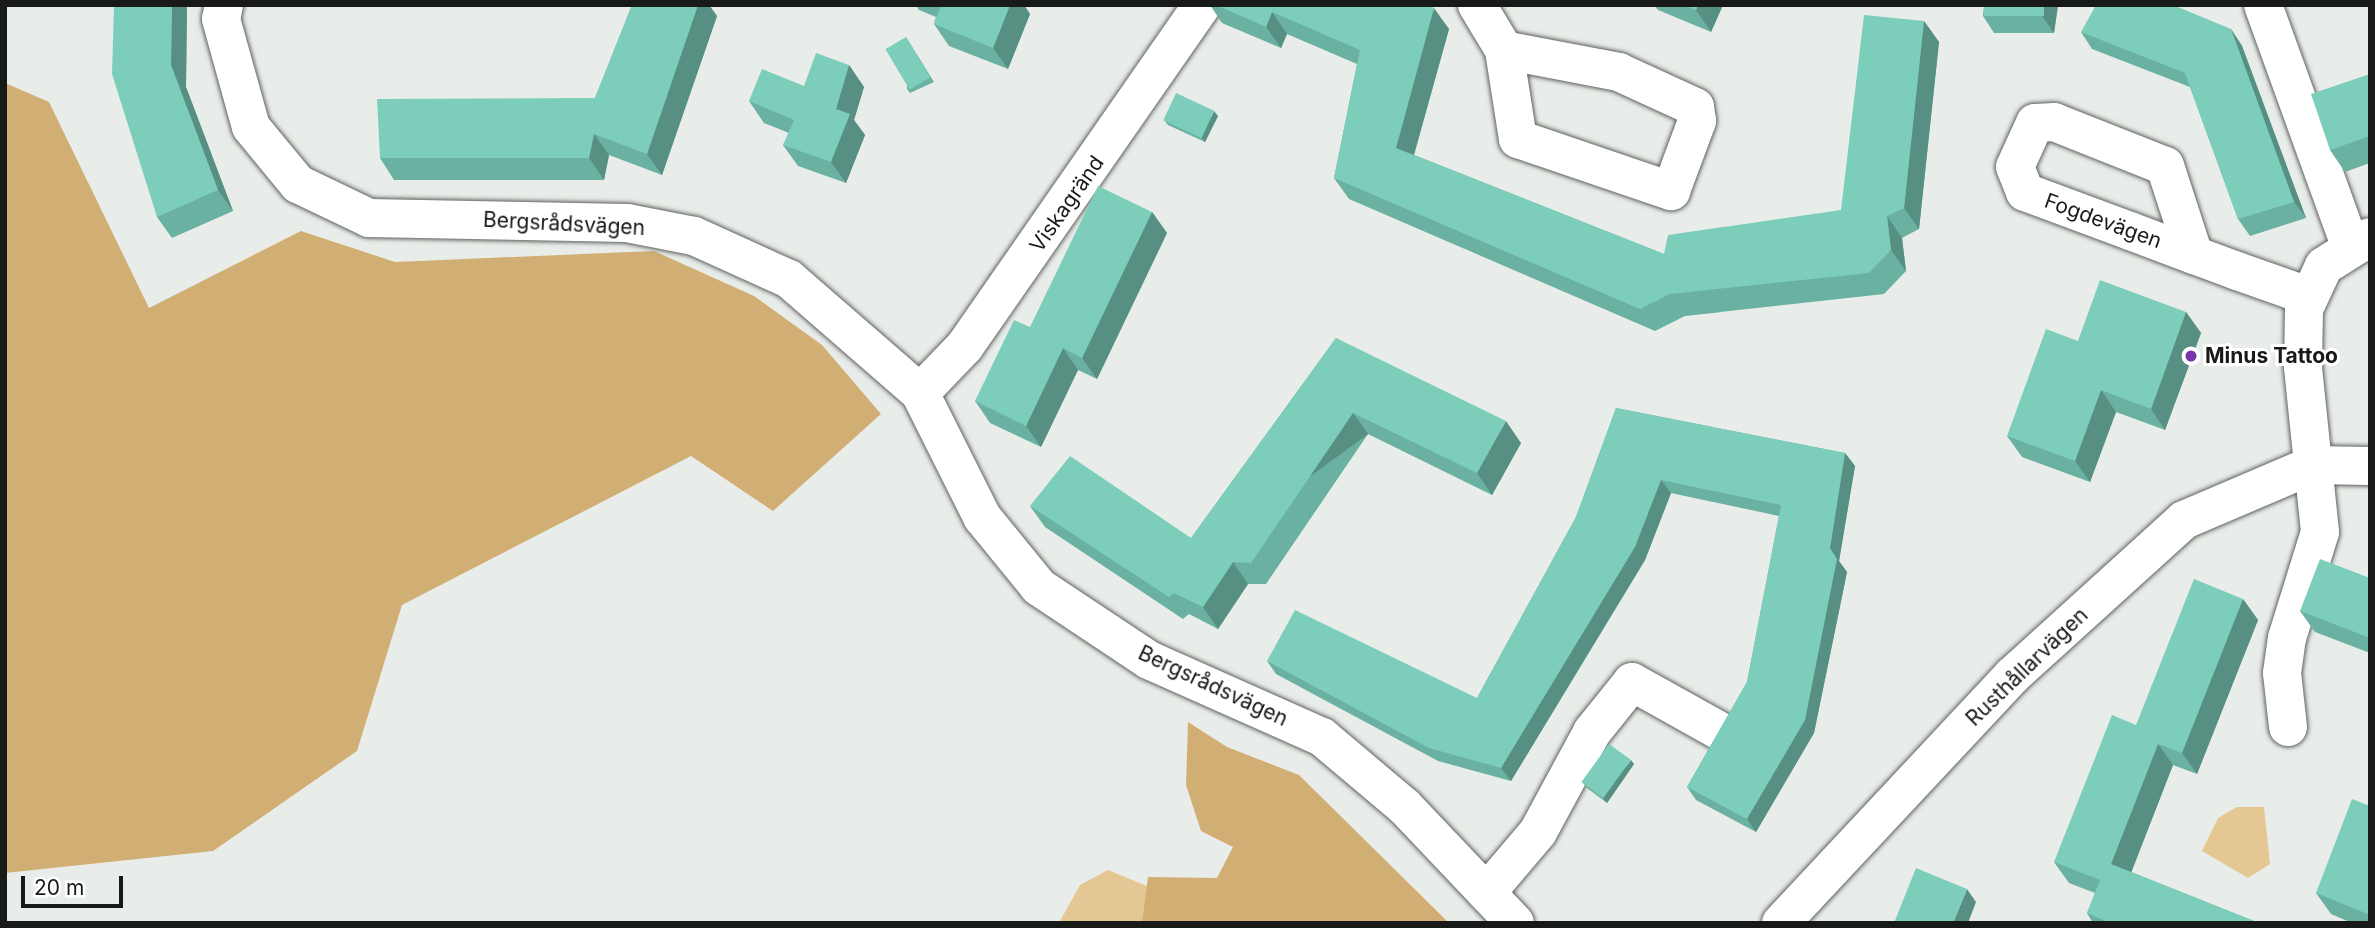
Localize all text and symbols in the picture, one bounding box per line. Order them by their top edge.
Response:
street label: Viskagränd [1025,151,1109,257]
street label: Fogdevägen [2041,188,2165,254]
street label: Bergsrådsvägen [482,207,646,241]
place label: Minus Tattoo [2205,343,2338,369]
marker: Minus Tattoo [2183,348,2199,364]
street label: Rusthållarvägen [1961,603,2093,731]
street label: Bergsrådsvägen [1134,640,1292,732]
scale bar [24,862,126,906]
text: 20 m [34,875,84,900]

